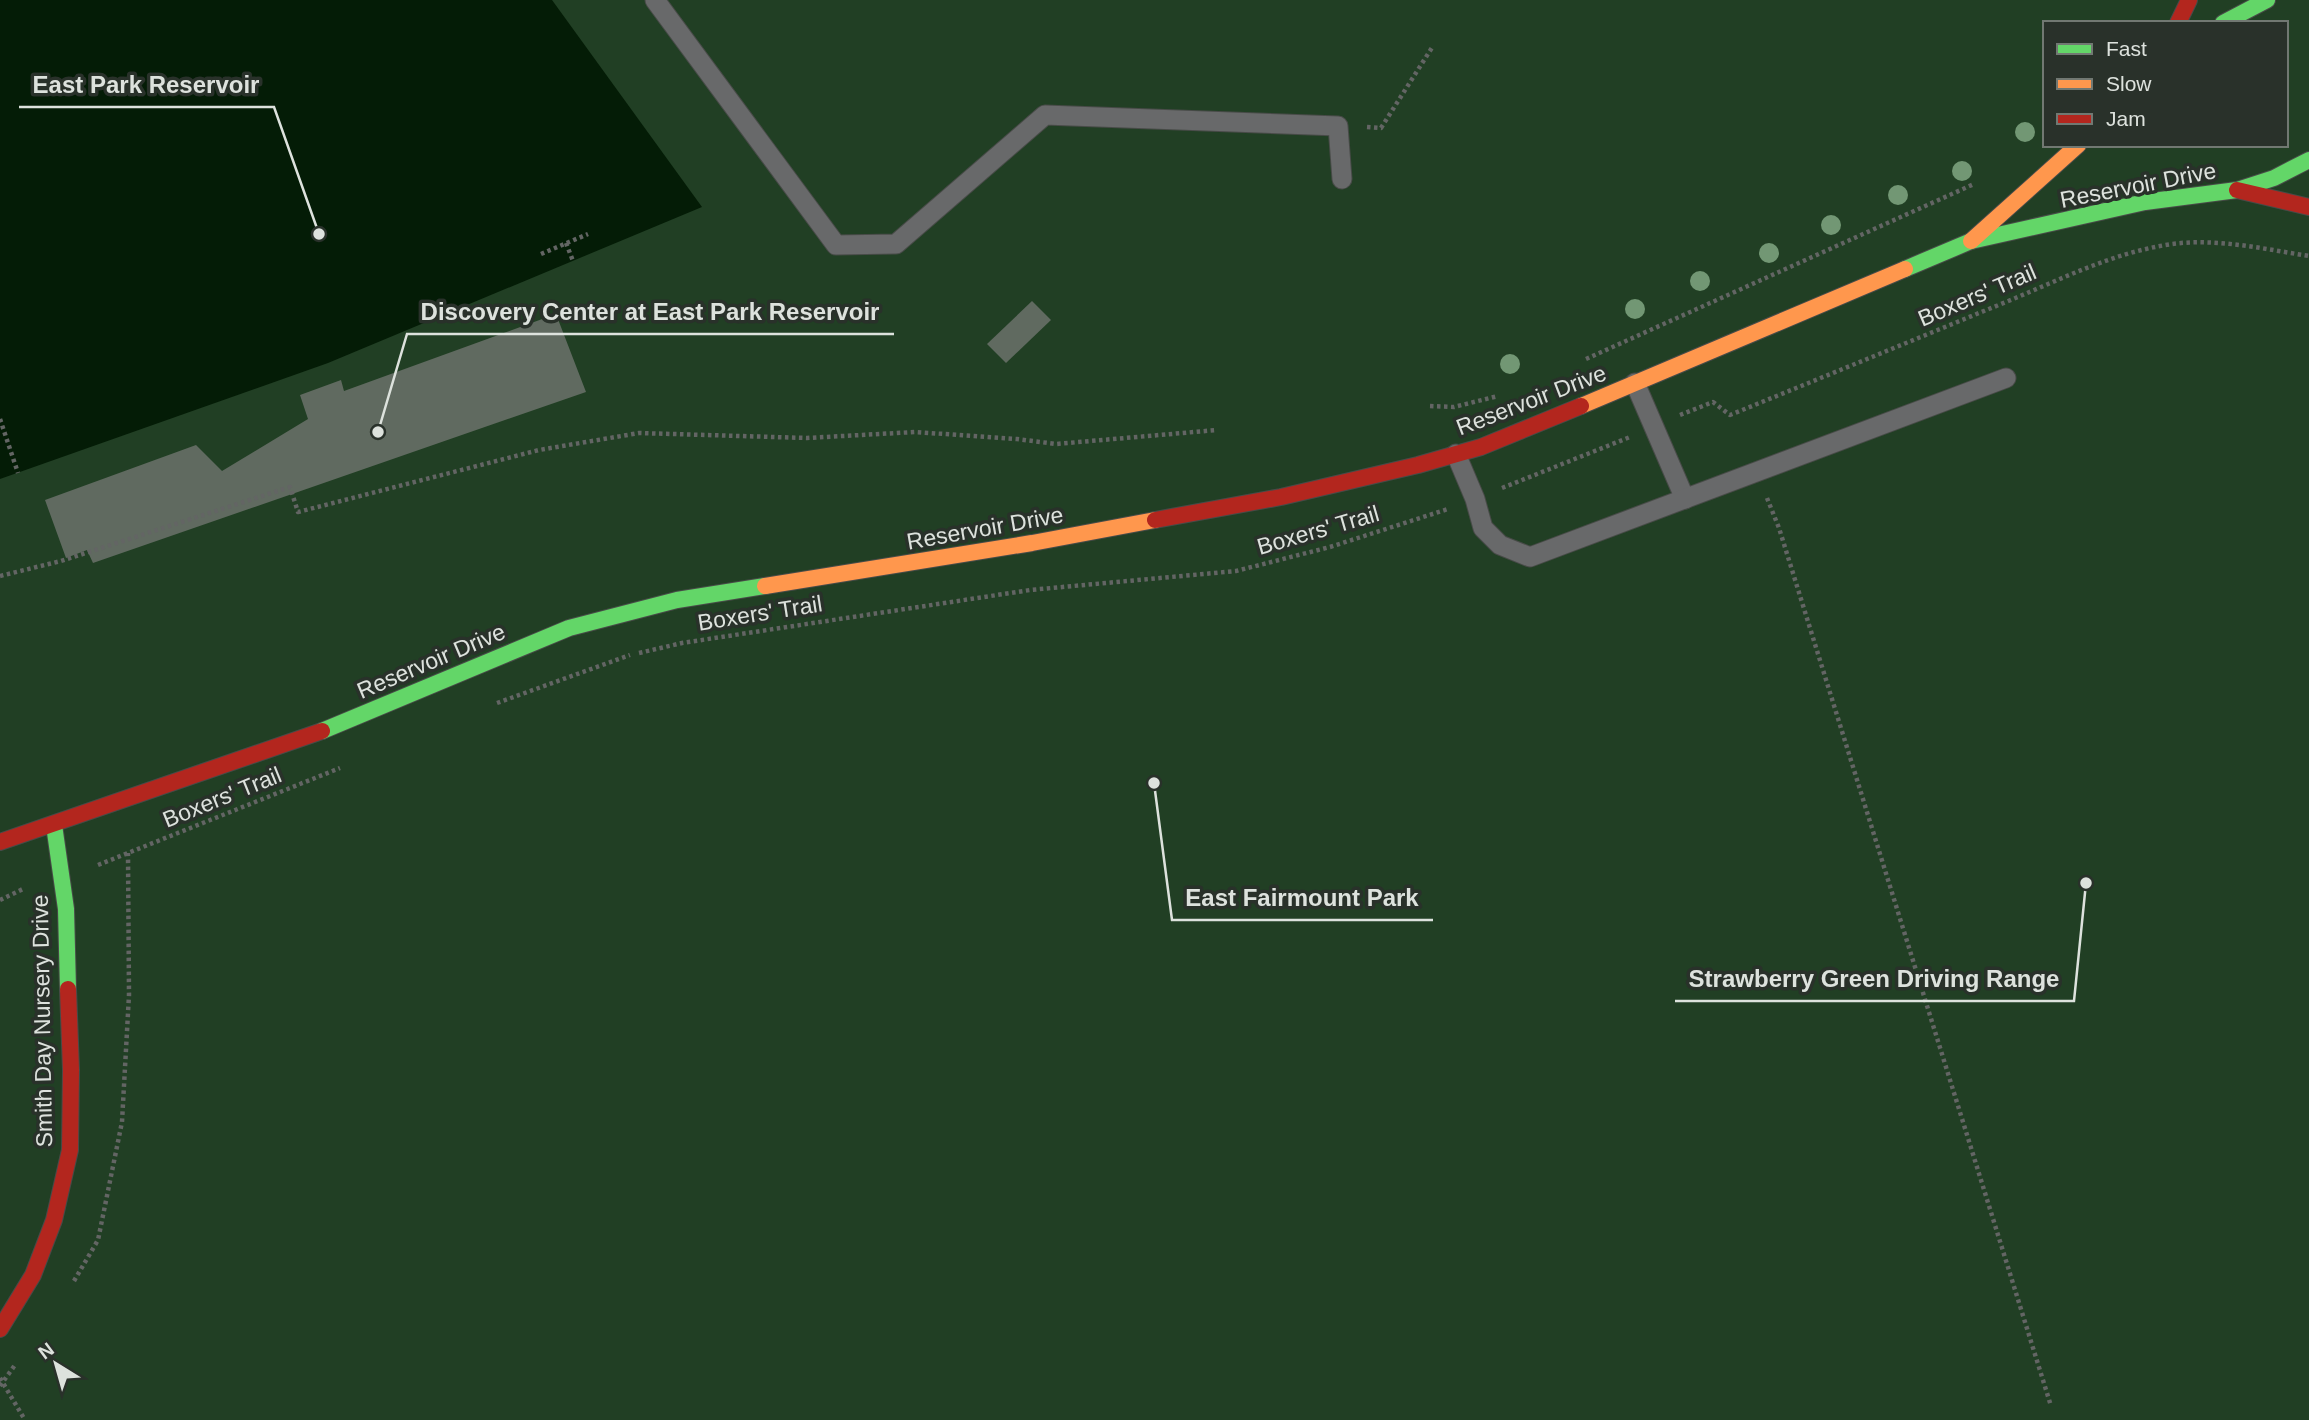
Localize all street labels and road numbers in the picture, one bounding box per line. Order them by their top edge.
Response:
street label: Reservoir Drive [2058,157,2218,213]
street label: Boxers' Trail [1914,258,2040,332]
street label: Reservoir Drive [1452,359,1610,441]
street label: Boxers' Trail [1254,500,1382,560]
street label: Reservoir Drive [905,501,1065,555]
street label: Boxers' Trail [696,590,824,636]
street label: Reservoir Drive [353,618,509,704]
street label: Boxers' Trail [159,761,285,833]
street label: Smith Day Nursery Drive [27,894,57,1148]

